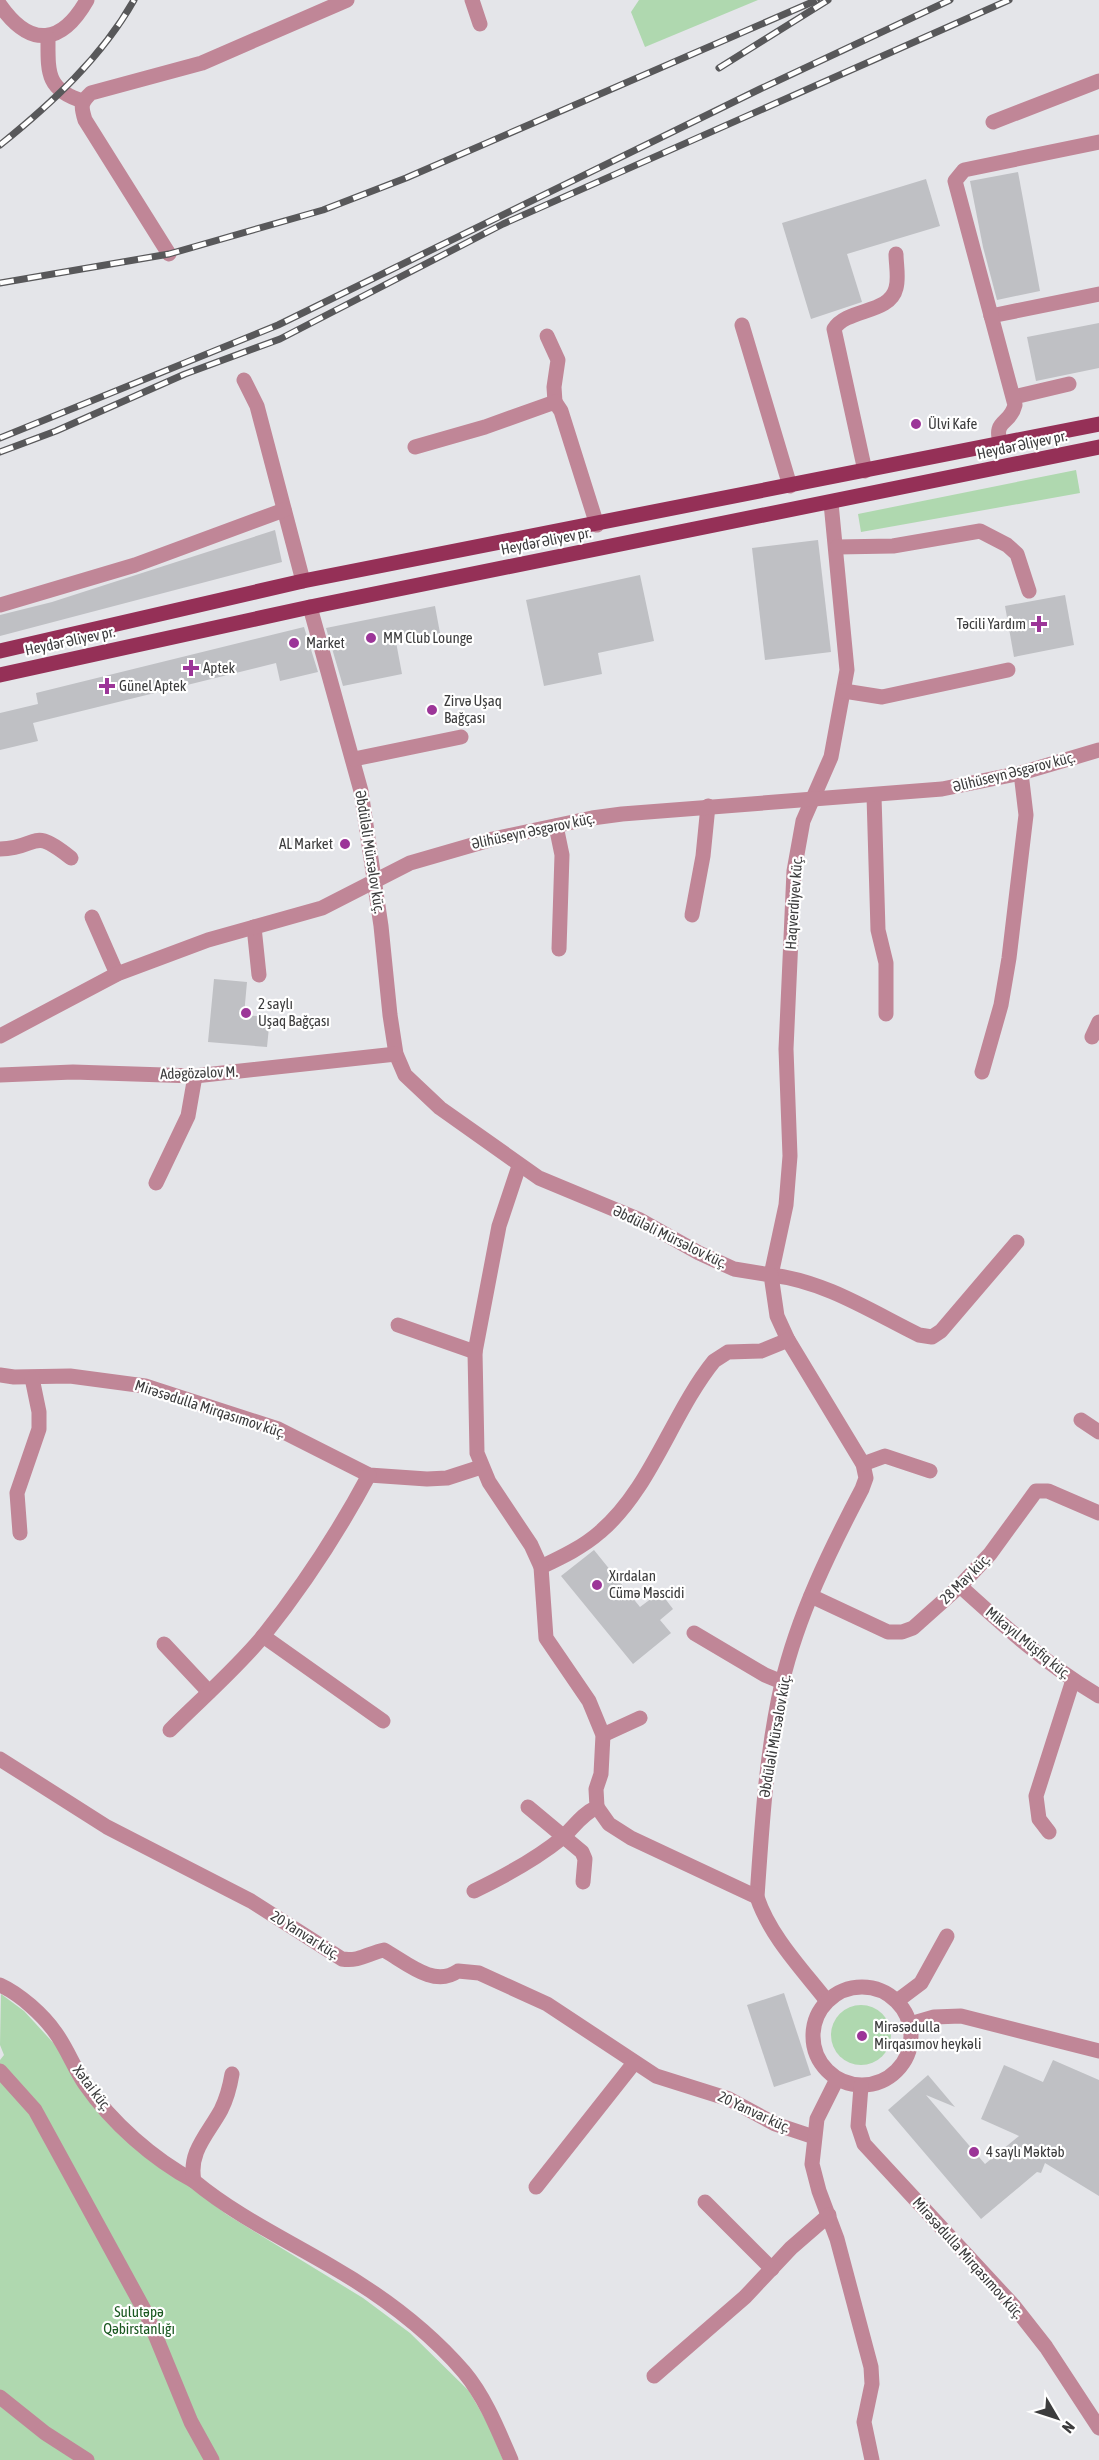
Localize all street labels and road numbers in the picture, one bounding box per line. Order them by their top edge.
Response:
street label: Heydər Əliyev pr. [975,427,1069,462]
street label: Heydər Əliyev pr. [499,523,593,558]
street label: Heydər Əliyev pr. [23,623,117,658]
street label: Əlihüseyn Əsgərov küç. [951,748,1077,795]
street label: Əbdüləli Mürsəlov küç. [352,789,389,915]
street label: Əlihüseyn Əsgərov küç. [470,809,596,852]
street label: Haqverdiyev küç. [782,855,805,950]
street label: Adəgözəlov M. [160,1063,239,1082]
street label: Əbdüləli Mürsəlov küç. [611,1202,730,1272]
street label: Mirəsədulla Mirqasımov küç. [133,1376,288,1441]
street label: 28 May küç. [936,1550,993,1607]
street label: Mikayıl Müşfiq küç. [982,1603,1074,1682]
street label: Əbdüləli Mürsəlov küç. [755,1673,794,1799]
street label: 20 Yanvar küç. [268,1907,343,1963]
street label: Xətai küç. [70,2062,115,2114]
street label: 20 Yanvar küç. [715,2087,793,2136]
street label: Mirəsədulla Mirqasımov küç. [910,2194,1027,2322]

